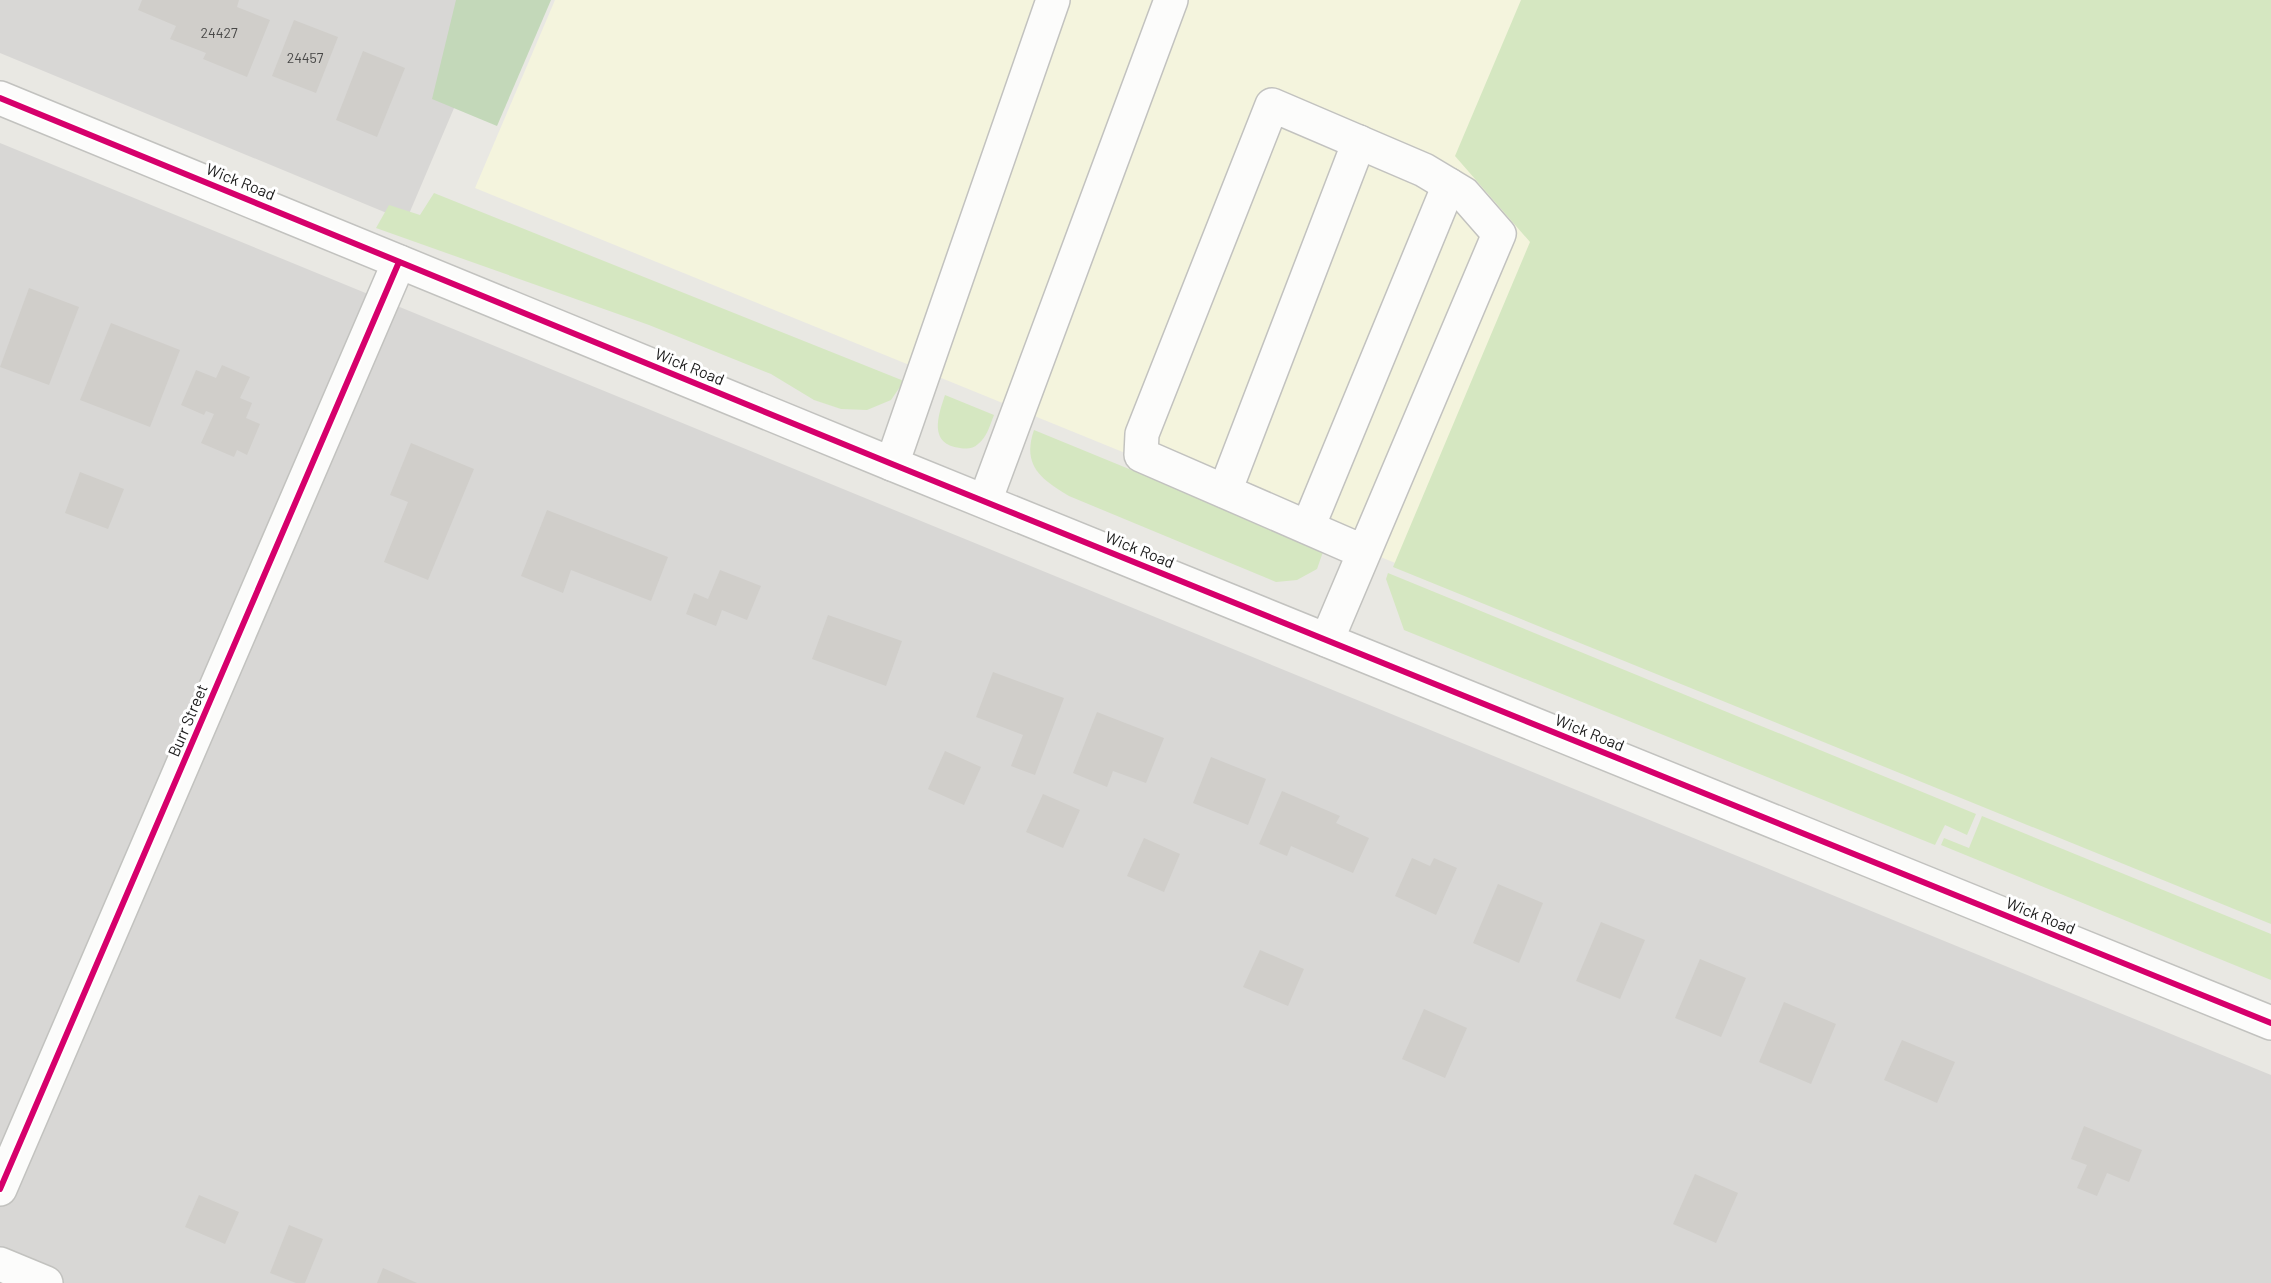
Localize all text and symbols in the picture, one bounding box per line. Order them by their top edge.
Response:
house number: 24427 [200,24,238,41]
house number: 24457 [287,49,324,66]
street label: Wick Road [204,159,278,203]
street label: Wick Road [653,344,727,388]
street label: Wick Road [1103,527,1177,571]
street label: Burr Street [163,681,211,759]
street label: Wick Road [1553,710,1627,754]
street label: Wick Road [2004,893,2078,937]

